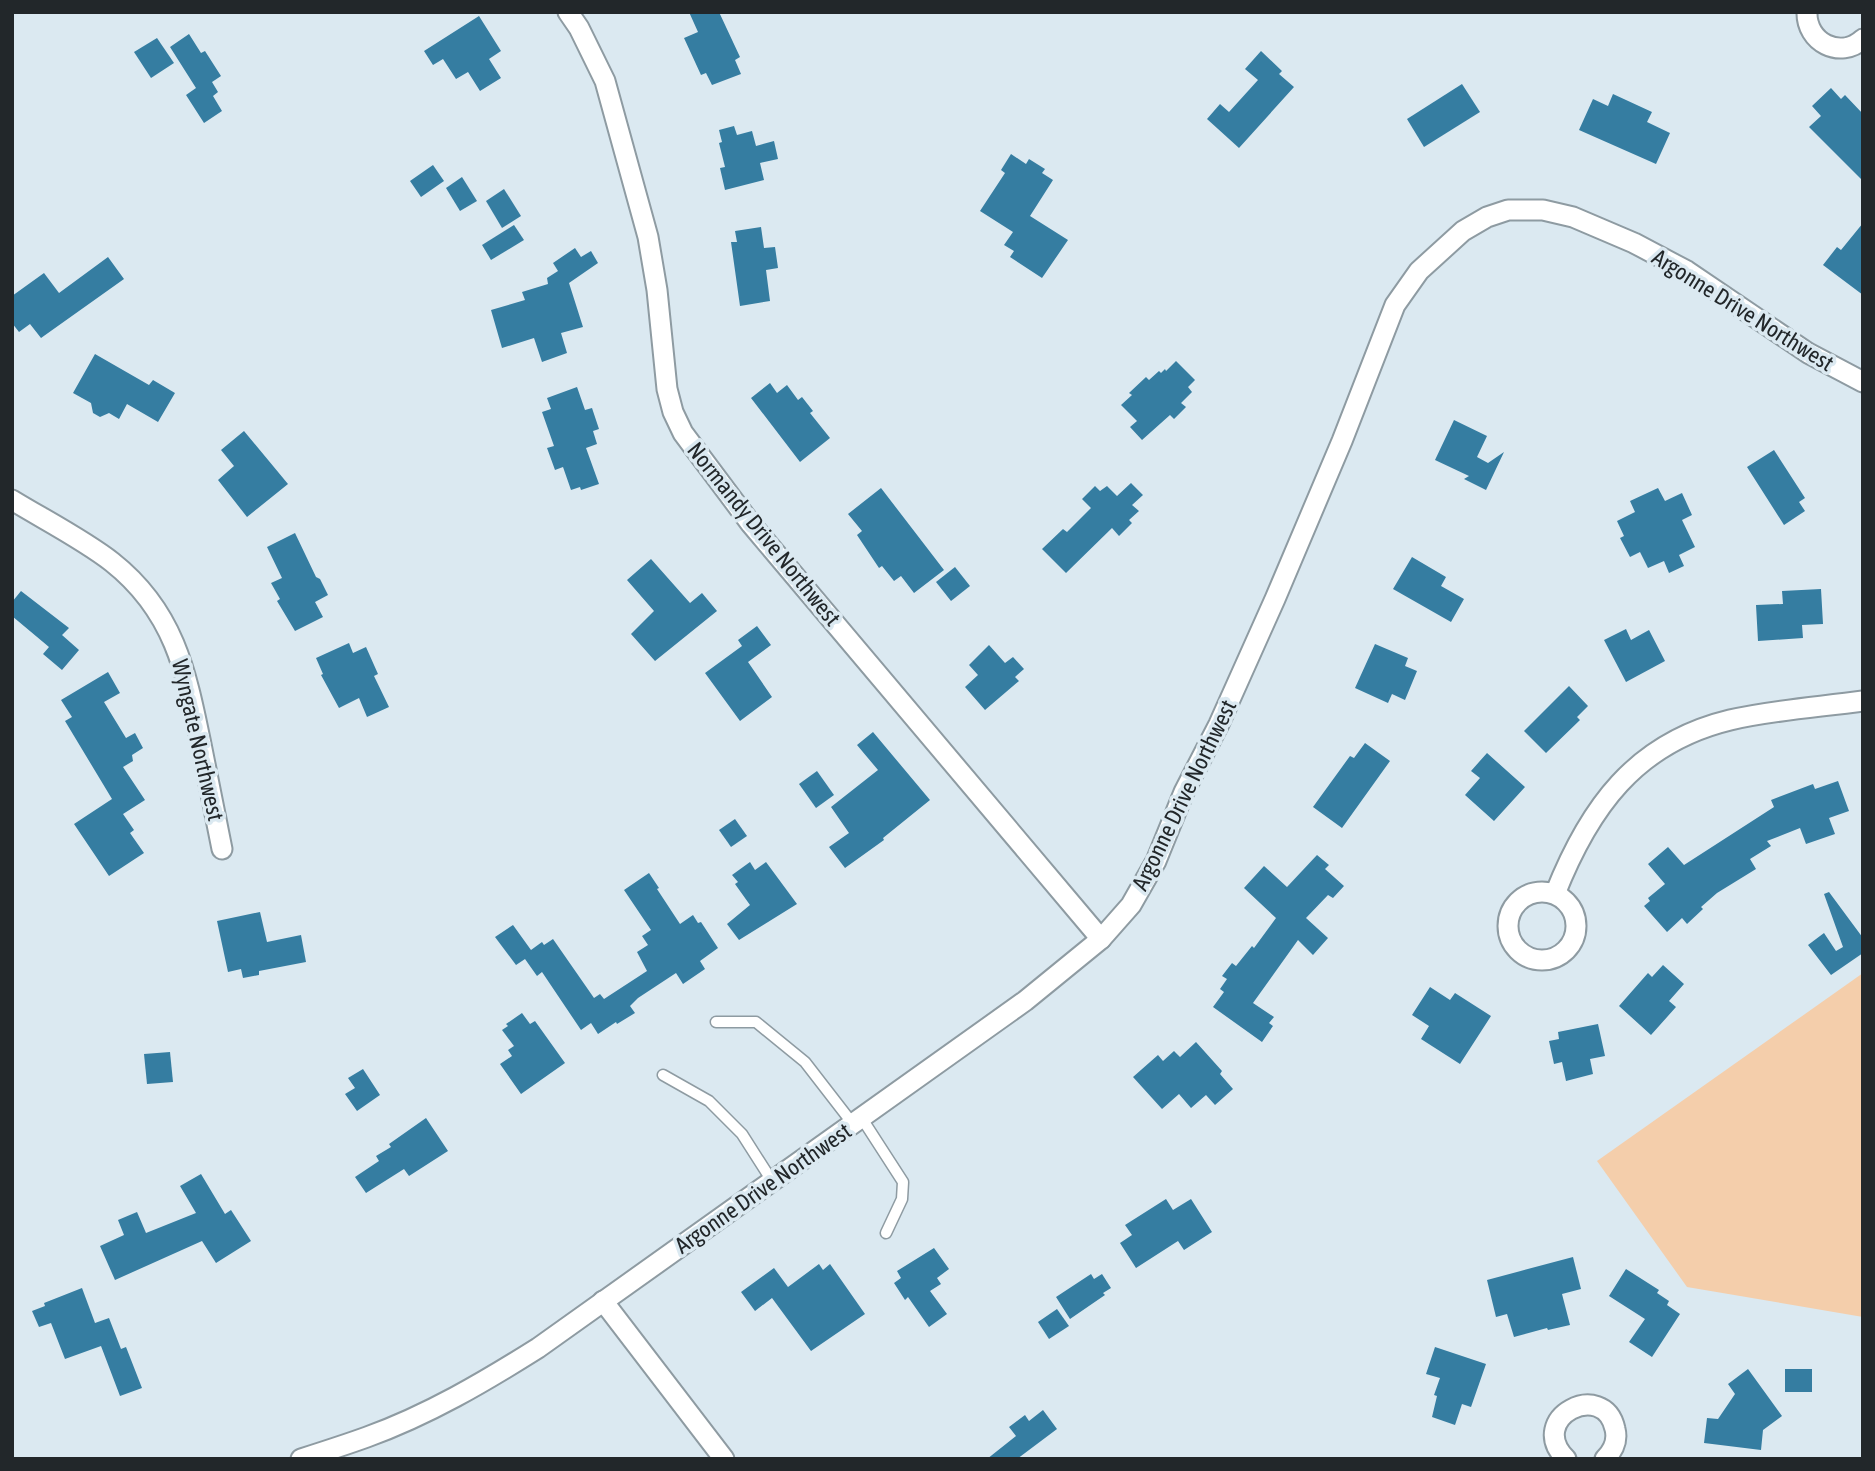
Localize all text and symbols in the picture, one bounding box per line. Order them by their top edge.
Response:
street label: Argonne Drive Northwest [1648,244,1838,376]
street label: Normandy Drive Northwest [682,437,846,631]
street label: Wyngate Northwest [167,657,229,823]
street label: Argonne Drive Northwest [1127,696,1241,894]
street label: Argonne Drive Northwest [670,1117,856,1259]

